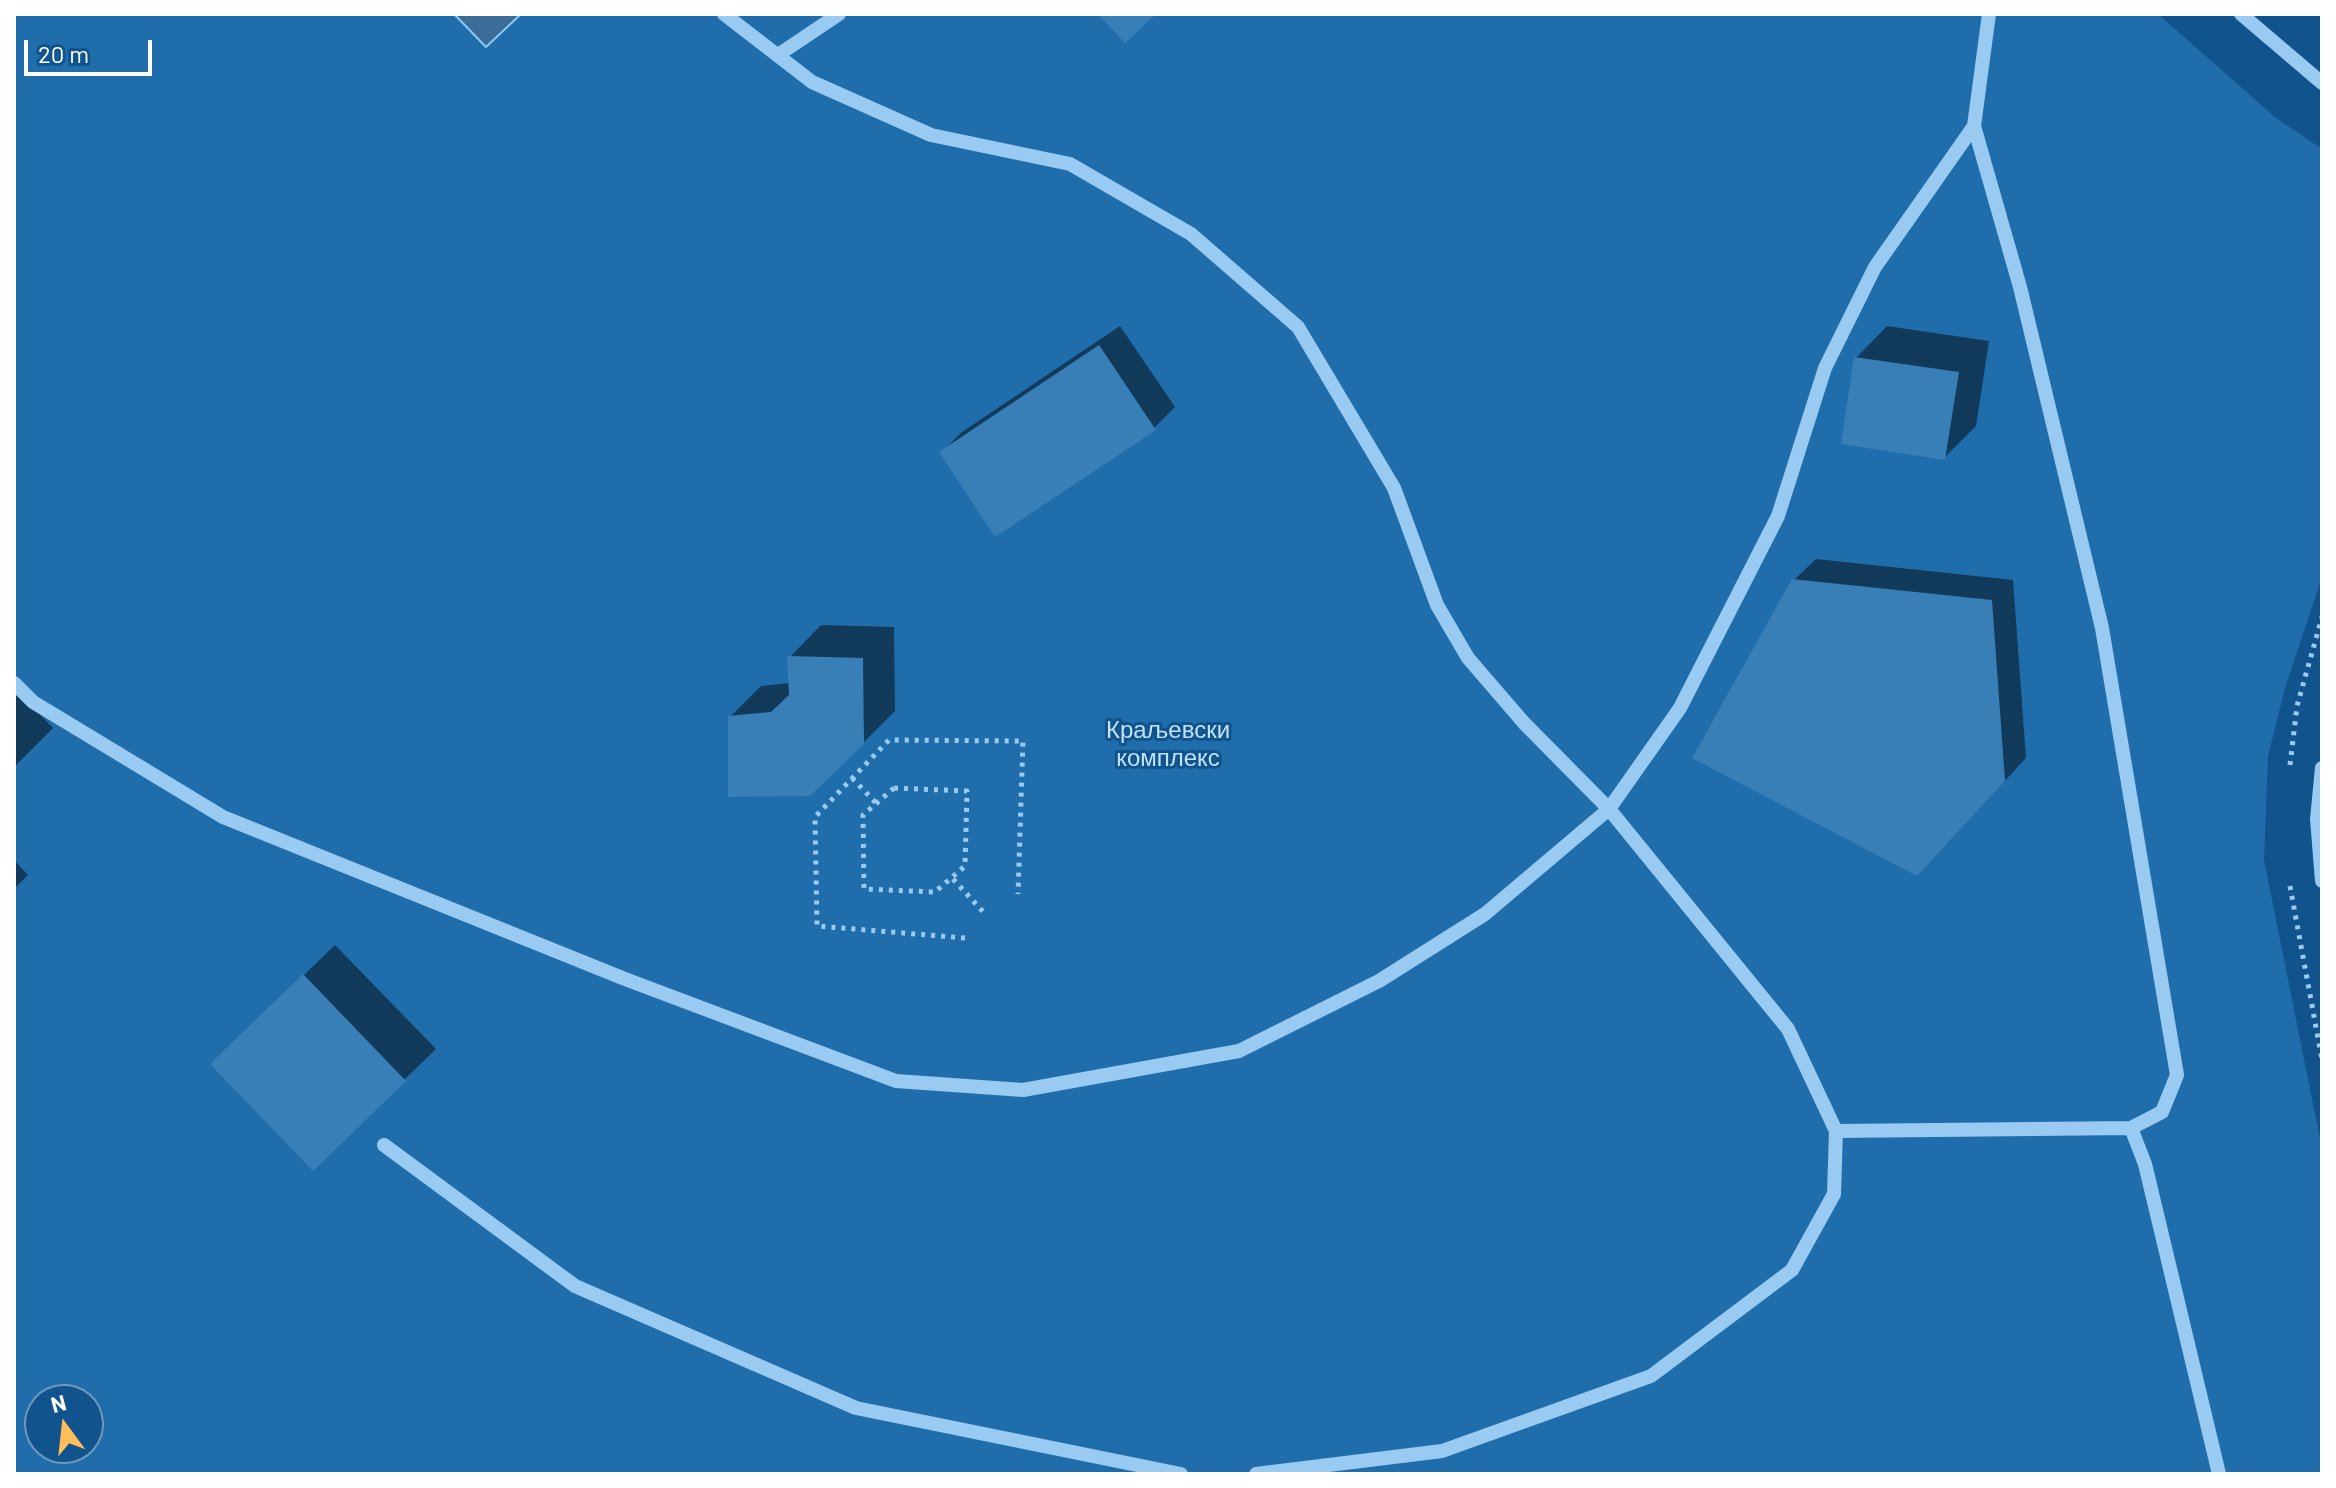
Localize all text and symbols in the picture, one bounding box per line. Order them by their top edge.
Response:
scale bar [28,24,156,74]
text: 20 m [38,39,89,68]
park label: Краљевски комплекс [1106,716,1230,772]
north arrow [24,1384,104,1464]
text: N [48,1388,69,1417]

